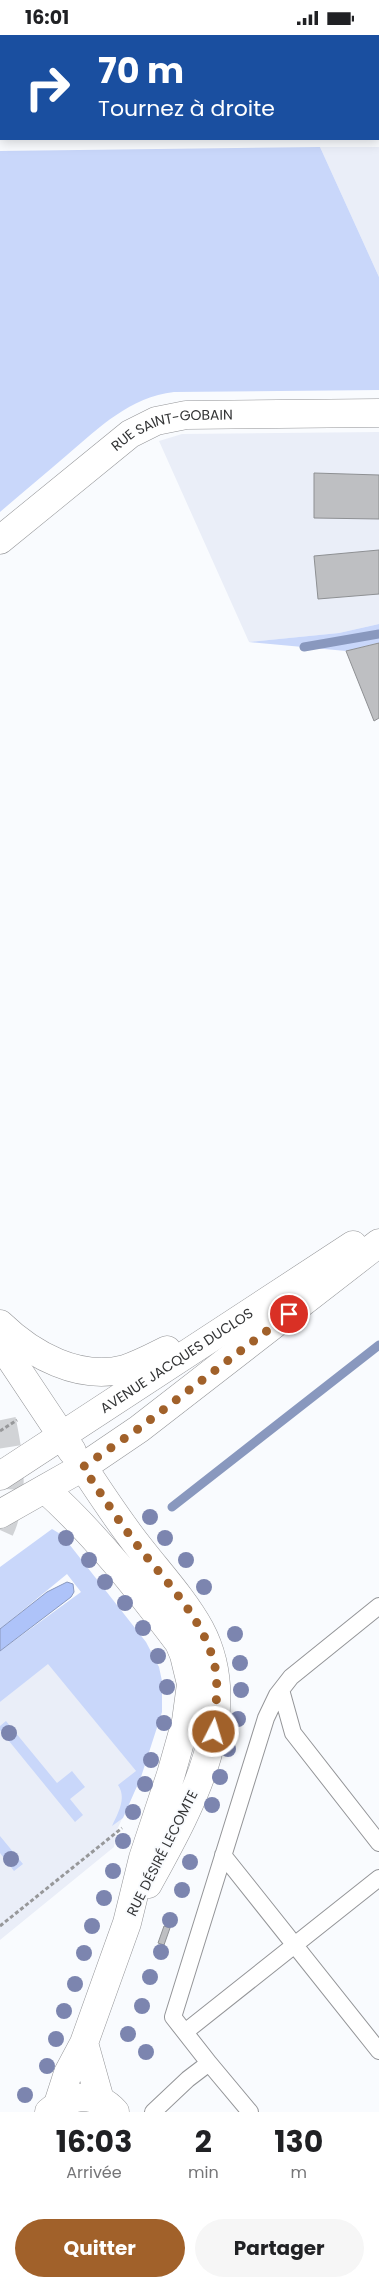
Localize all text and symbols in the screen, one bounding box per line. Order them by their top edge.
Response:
text: 16:01 [25,4,69,31]
text: 70 m [98,46,184,95]
icon: right [15,55,80,120]
text: Tournez à droite [98,93,275,124]
street label: RUE SAINT-GOBAIN [107,404,233,456]
pin [268,1293,310,1335]
icon: arrive [275,1300,303,1328]
street label: AVENUE JACQUES DUCLOS [96,1303,257,1418]
position arrow [187,1705,239,1757]
street label: RUE DÉSIRÉ LECOMTE [122,1787,202,1919]
text: 16:03 [56,2120,132,2163]
text: 2 [195,2120,212,2163]
text: 130 [274,2120,323,2163]
text: Arrivée [66,2161,122,2184]
text: min [188,2161,219,2184]
text: m [291,2161,307,2184]
button: Quitter [15,2219,185,2277]
button: Partager [195,2219,364,2277]

